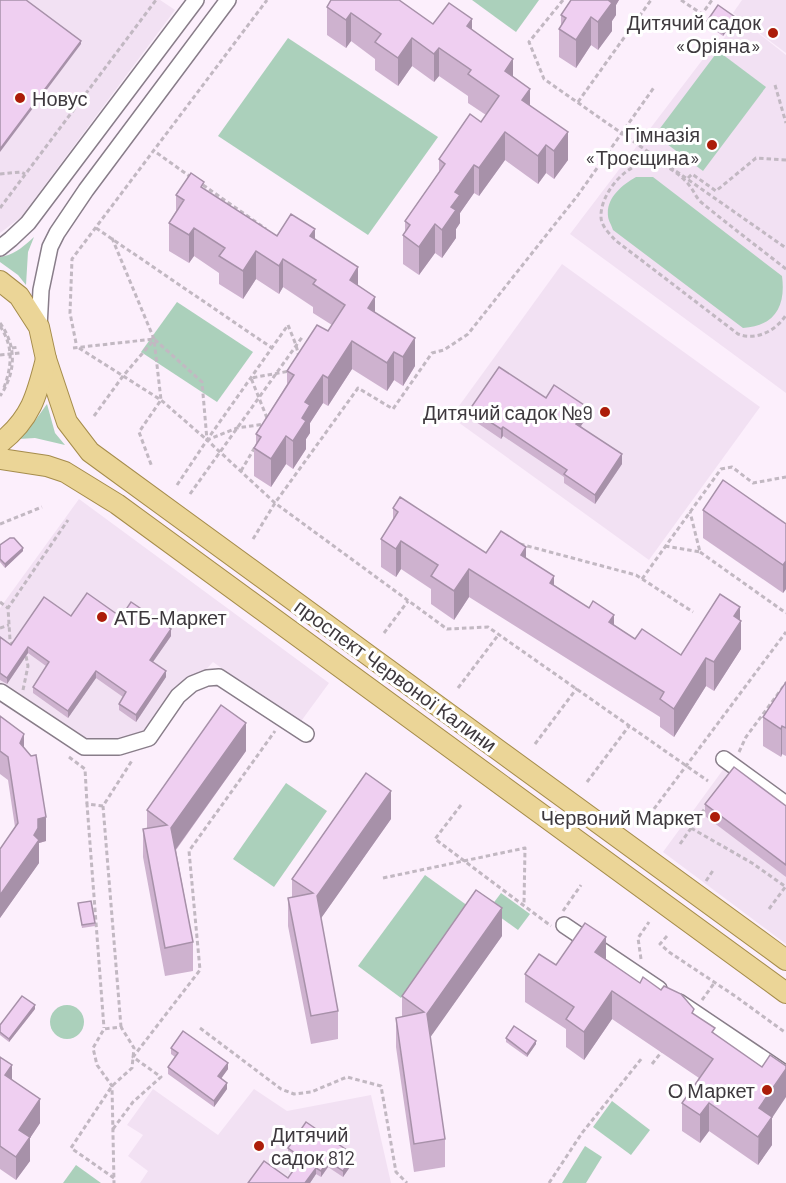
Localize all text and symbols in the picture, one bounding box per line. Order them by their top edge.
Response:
place label: Дитячий садок «Оріяна» [627,10,761,57]
marker: Дитячий садок «Оріяна» [766,26,780,40]
place label: Новус [32,86,88,110]
marker: Новус [13,91,27,105]
place label: Гімназія «Троєщина» [585,122,700,169]
marker: Гімназія «Троєщина» [705,138,719,152]
place label: Дитячий садок №9 [423,400,593,424]
marker: Дитячий садок №9 [598,405,612,419]
street label: проспект Червоної Калини [290,594,502,756]
place label: АТБ-Маркет [114,605,227,629]
marker: АТБ-Маркет [95,610,109,624]
place label: Червоний Маркет [541,805,703,829]
marker: Червоний Маркет [708,810,722,824]
place label: О Маркет [668,1078,755,1102]
marker: О Маркет [760,1083,774,1097]
place label: Дитячий садок 812 [271,1122,355,1169]
marker: Дитячий садок 812 [252,1139,266,1153]

